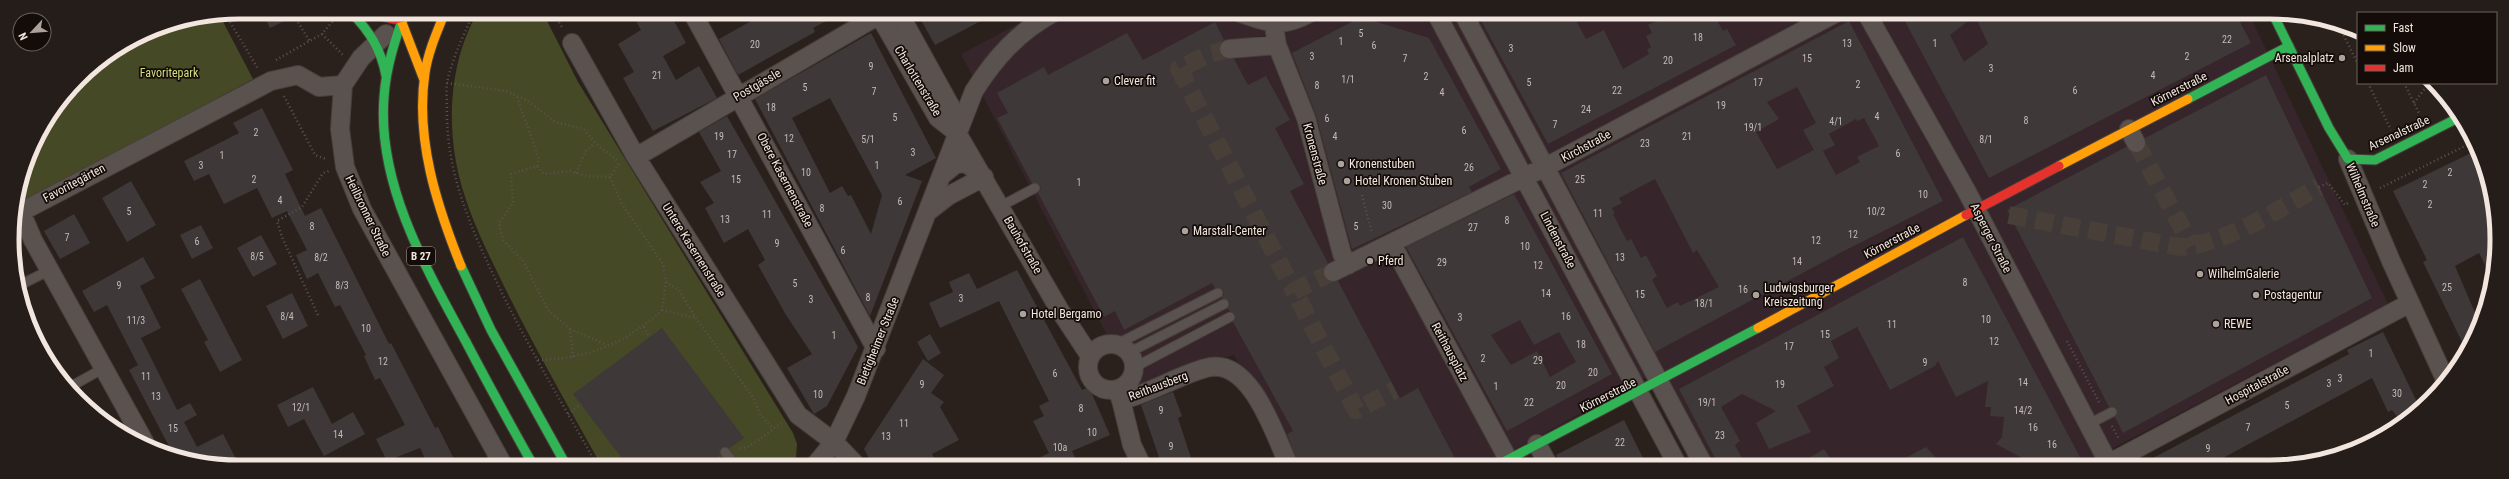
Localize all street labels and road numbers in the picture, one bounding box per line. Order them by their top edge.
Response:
street label: Charlottenstraße [892,43,945,119]
street label: Postgässle [731,66,784,104]
street label: Körnerstraße [2149,69,2210,109]
street label: Arsenalstraße [2366,113,2432,153]
street label: Kronenstraße [1300,122,1330,187]
street label: Kirchstraße [1559,127,1614,165]
street label: Obere Kasernenstraße [754,130,816,230]
street label: Favoritegärten [40,161,108,205]
street label: Wilhelmstraße [2343,161,2383,229]
street label: Heilbronner Straße [342,173,394,259]
street label: Untere Kasernenstraße [659,200,729,300]
street label: Asperger Straße [1967,201,2015,275]
street label: Lindenstraße [1537,209,1579,271]
street label: Bauhofstraße [1001,214,1045,276]
street label: Körnerstraße [1862,220,1923,262]
road number: B 27 [407,247,435,265]
street label: Bietigheimer Straße [854,295,902,387]
street label: Reithausplatz [1429,320,1471,384]
street label: Hospitalstraße [2223,362,2291,408]
street label: Reithausberg [1126,368,1190,404]
street label: Körnerstraße [1578,375,1639,415]

